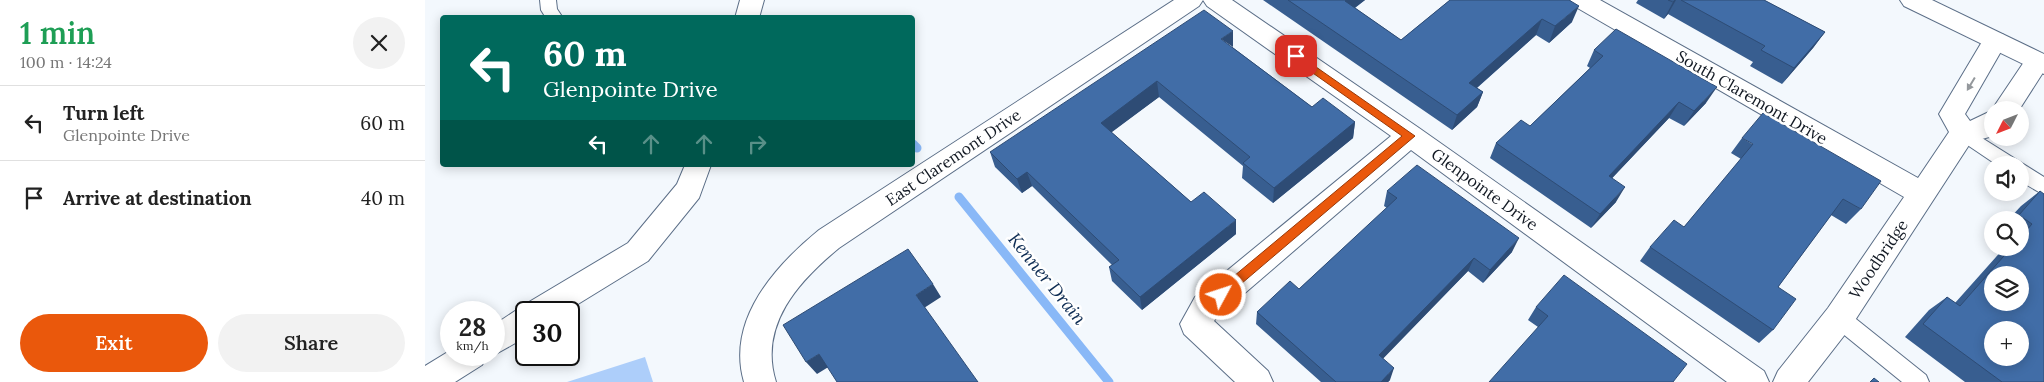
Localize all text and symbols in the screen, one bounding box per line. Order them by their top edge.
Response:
text: 1 min [20,14,95,52]
button: close [353,17,405,69]
text: 60 m [543,31,627,76]
icon: left [460,35,525,100]
pin [1275,35,1317,77]
icon: arrive [1282,42,1310,70]
street label: South Claremont Drive [1673,46,1831,149]
text: 100 m · 14:24 [20,52,112,72]
text: Glenpointe Drive [543,75,718,103]
one-way arrow [1966,77,1975,90]
text: Turn left [63,101,144,125]
north arrow [1984,101,2029,146]
map controls [1984,101,2029,366]
street label: East Claremont Drive [882,104,1025,210]
icon: left [20,109,48,137]
text: 60 m [360,111,405,135]
text: Glenpointe Drive [63,125,190,145]
icon: left [584,130,612,158]
icon: ahead [637,130,665,158]
icon: ahead [690,130,718,158]
icon: right [743,130,771,158]
street label: Glenpointe Drive [1428,144,1543,235]
button: sound [1984,156,2029,201]
icon: arrive [20,184,48,212]
text: Arrive at destination [63,186,252,210]
text: 40 m [361,186,405,210]
button: search [1984,211,2029,256]
street label: Woodbridge [1844,215,1912,302]
water label: Kenner Drain [1003,228,1091,329]
button: layers [1984,266,2029,311]
position arrow [1194,268,1246,320]
speed limit sign: 30 [515,301,580,366]
text: 28 [459,311,486,343]
button: Exit [20,314,208,372]
button: Share [218,314,405,372]
button: + [1984,321,2029,366]
text: km/h [456,338,489,353]

